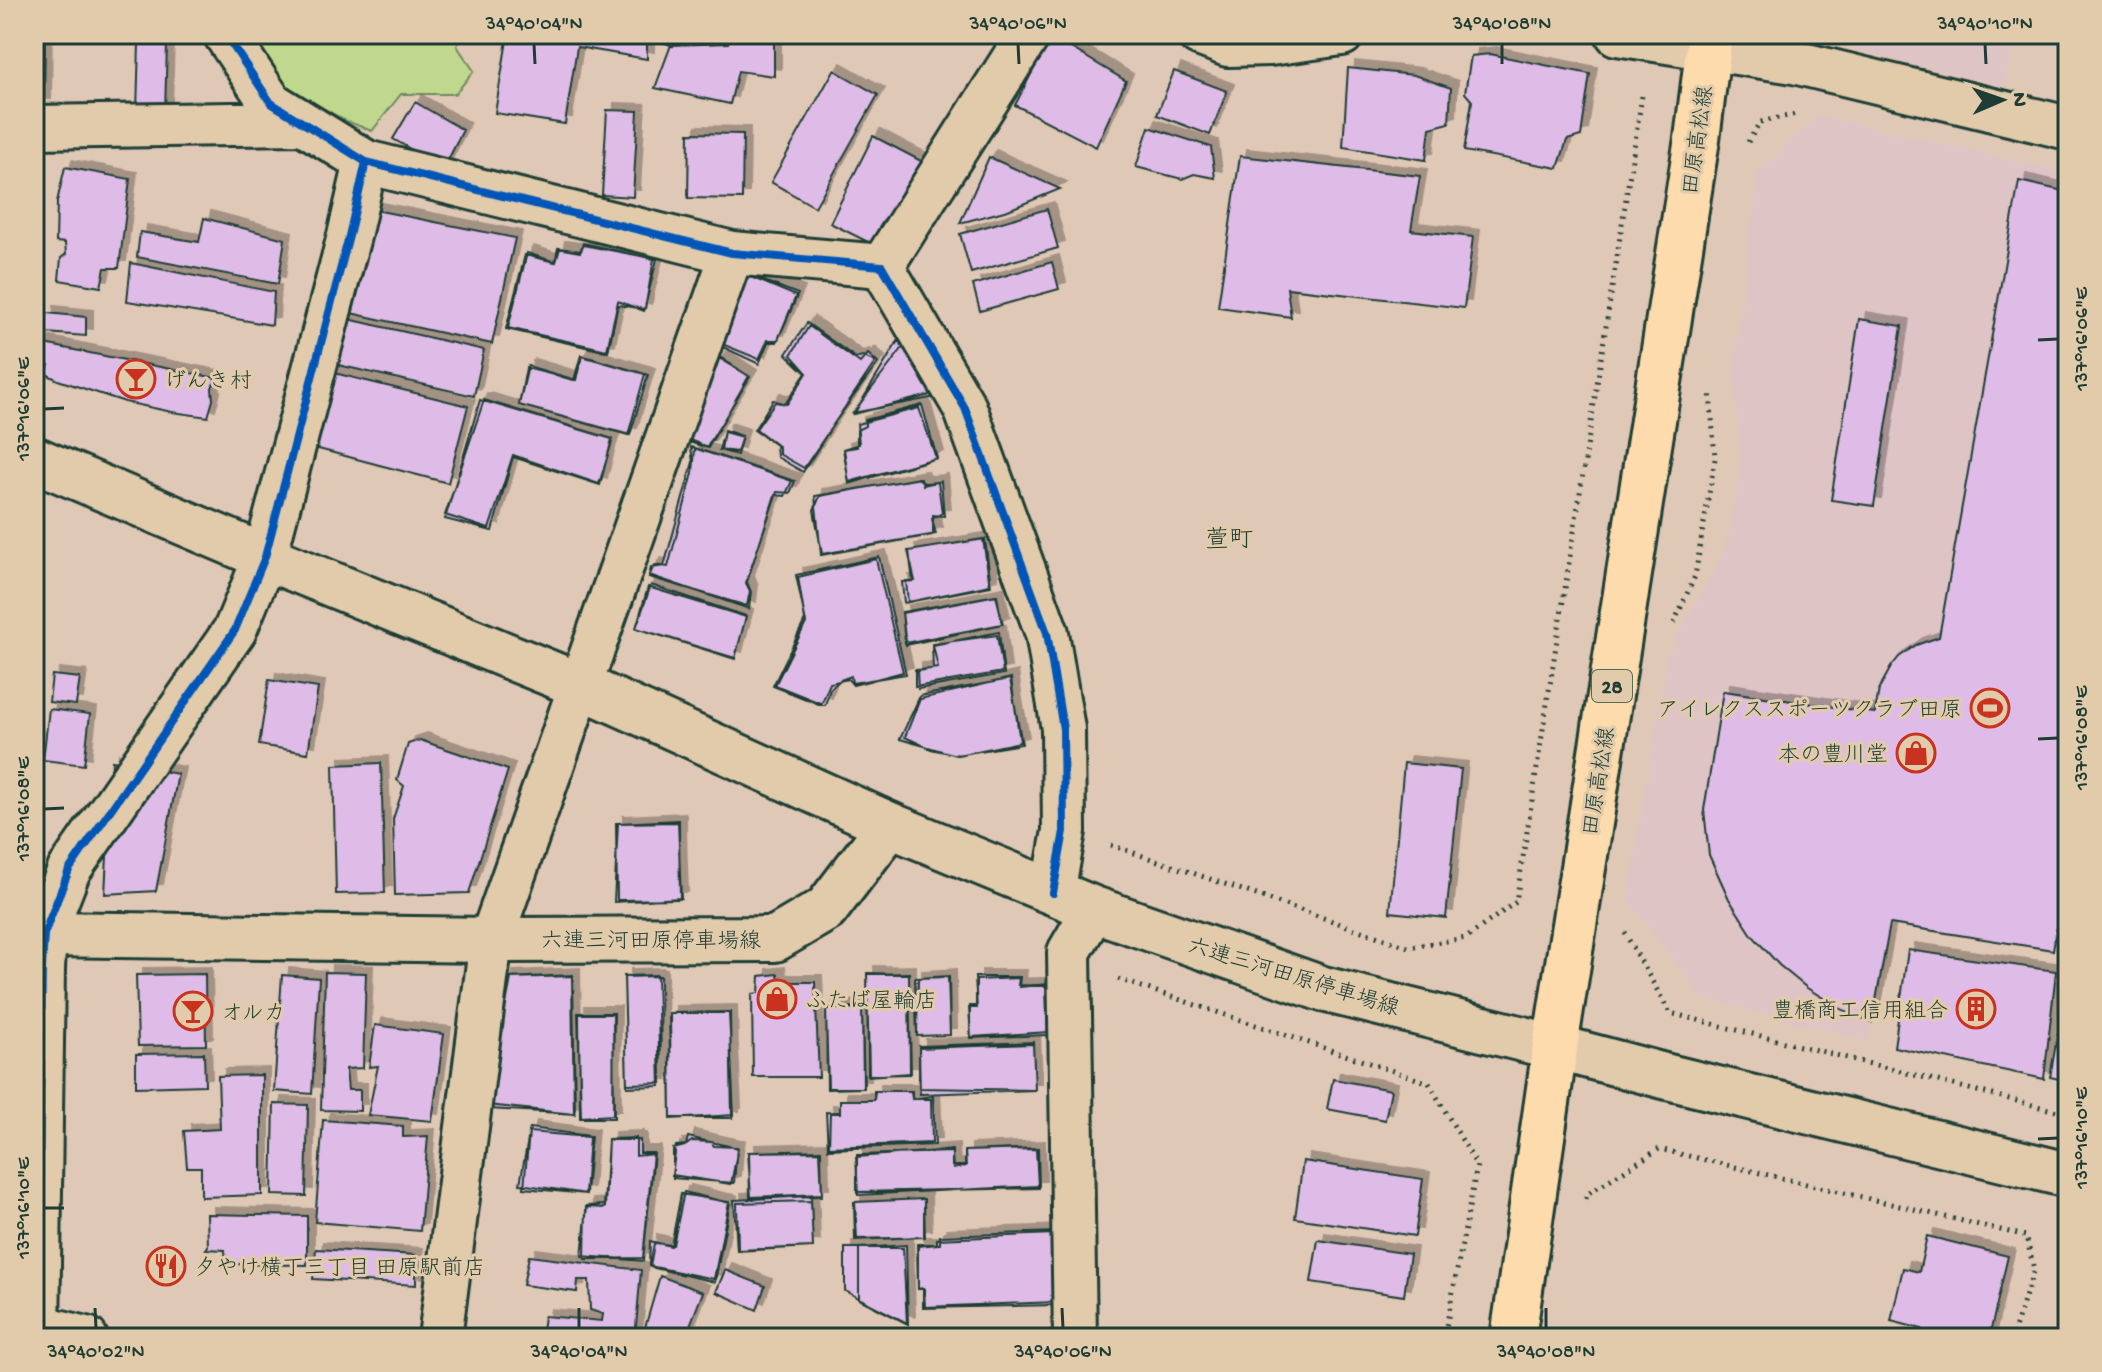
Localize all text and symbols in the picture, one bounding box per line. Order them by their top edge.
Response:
text: 34°40'04"N [485,14,582,37]
text: 34°40'06"N [968,14,1067,37]
text: 34°40'08"N [1452,14,1551,37]
text: 34°40'10"N [1936,14,2033,37]
north arrow [1962,60,2042,140]
street label: 田原高松線 [1678,84,1720,197]
text: N [2005,92,2031,107]
text: 137°16'06"E [2072,286,2095,392]
text: 137°16'06"E [14,356,37,462]
bar icon: げんき村 [115,358,157,400]
place label: げんき村 [164,370,252,396]
district label: 萱町 [1205,526,1253,556]
road number: 28 [1592,670,1632,702]
text: 137°16'08"E [2072,684,2095,791]
sports icon: アイレクススポーツクラブ田原 [1969,687,2011,729]
place label: アイレクススポーツクラブ田原 [1657,698,1962,725]
street label: 田原高松線 [1579,725,1622,838]
shop icon: 本の豊川堂 [1895,732,1937,774]
place label: 本の豊川堂 [1778,743,1888,770]
text: 137°16'08"E [14,755,37,862]
street label: 六連三河田原停車場線 [541,928,761,956]
street label: 六連三河田原停車場線 [1184,932,1402,1023]
shop icon: ふたば屋輪店 [756,978,798,1020]
building icon: 豊橋商工信用組合 [1955,988,1997,1030]
place label: ふたば屋輪店 [805,989,937,1016]
bar icon: オルカ [172,990,214,1032]
place label: 豊橋商工信用組合 [1772,999,1948,1026]
place label: オルカ [221,1002,286,1028]
text: 137°16'10"E [2072,1086,2095,1190]
text: 137°16'10"E [14,1156,37,1260]
restaurant icon: 夕やけ横丁三丁目 田原駅前店 [145,1245,187,1287]
place label: 夕やけ横丁三丁目 田原駅前店 [194,1256,485,1283]
text: 34°40'02"N [46,1342,145,1365]
text: 34°40'04"N [530,1342,627,1365]
text: 34°40'06"N [1013,1342,1112,1365]
text: 34°40'08"N [1496,1342,1595,1365]

